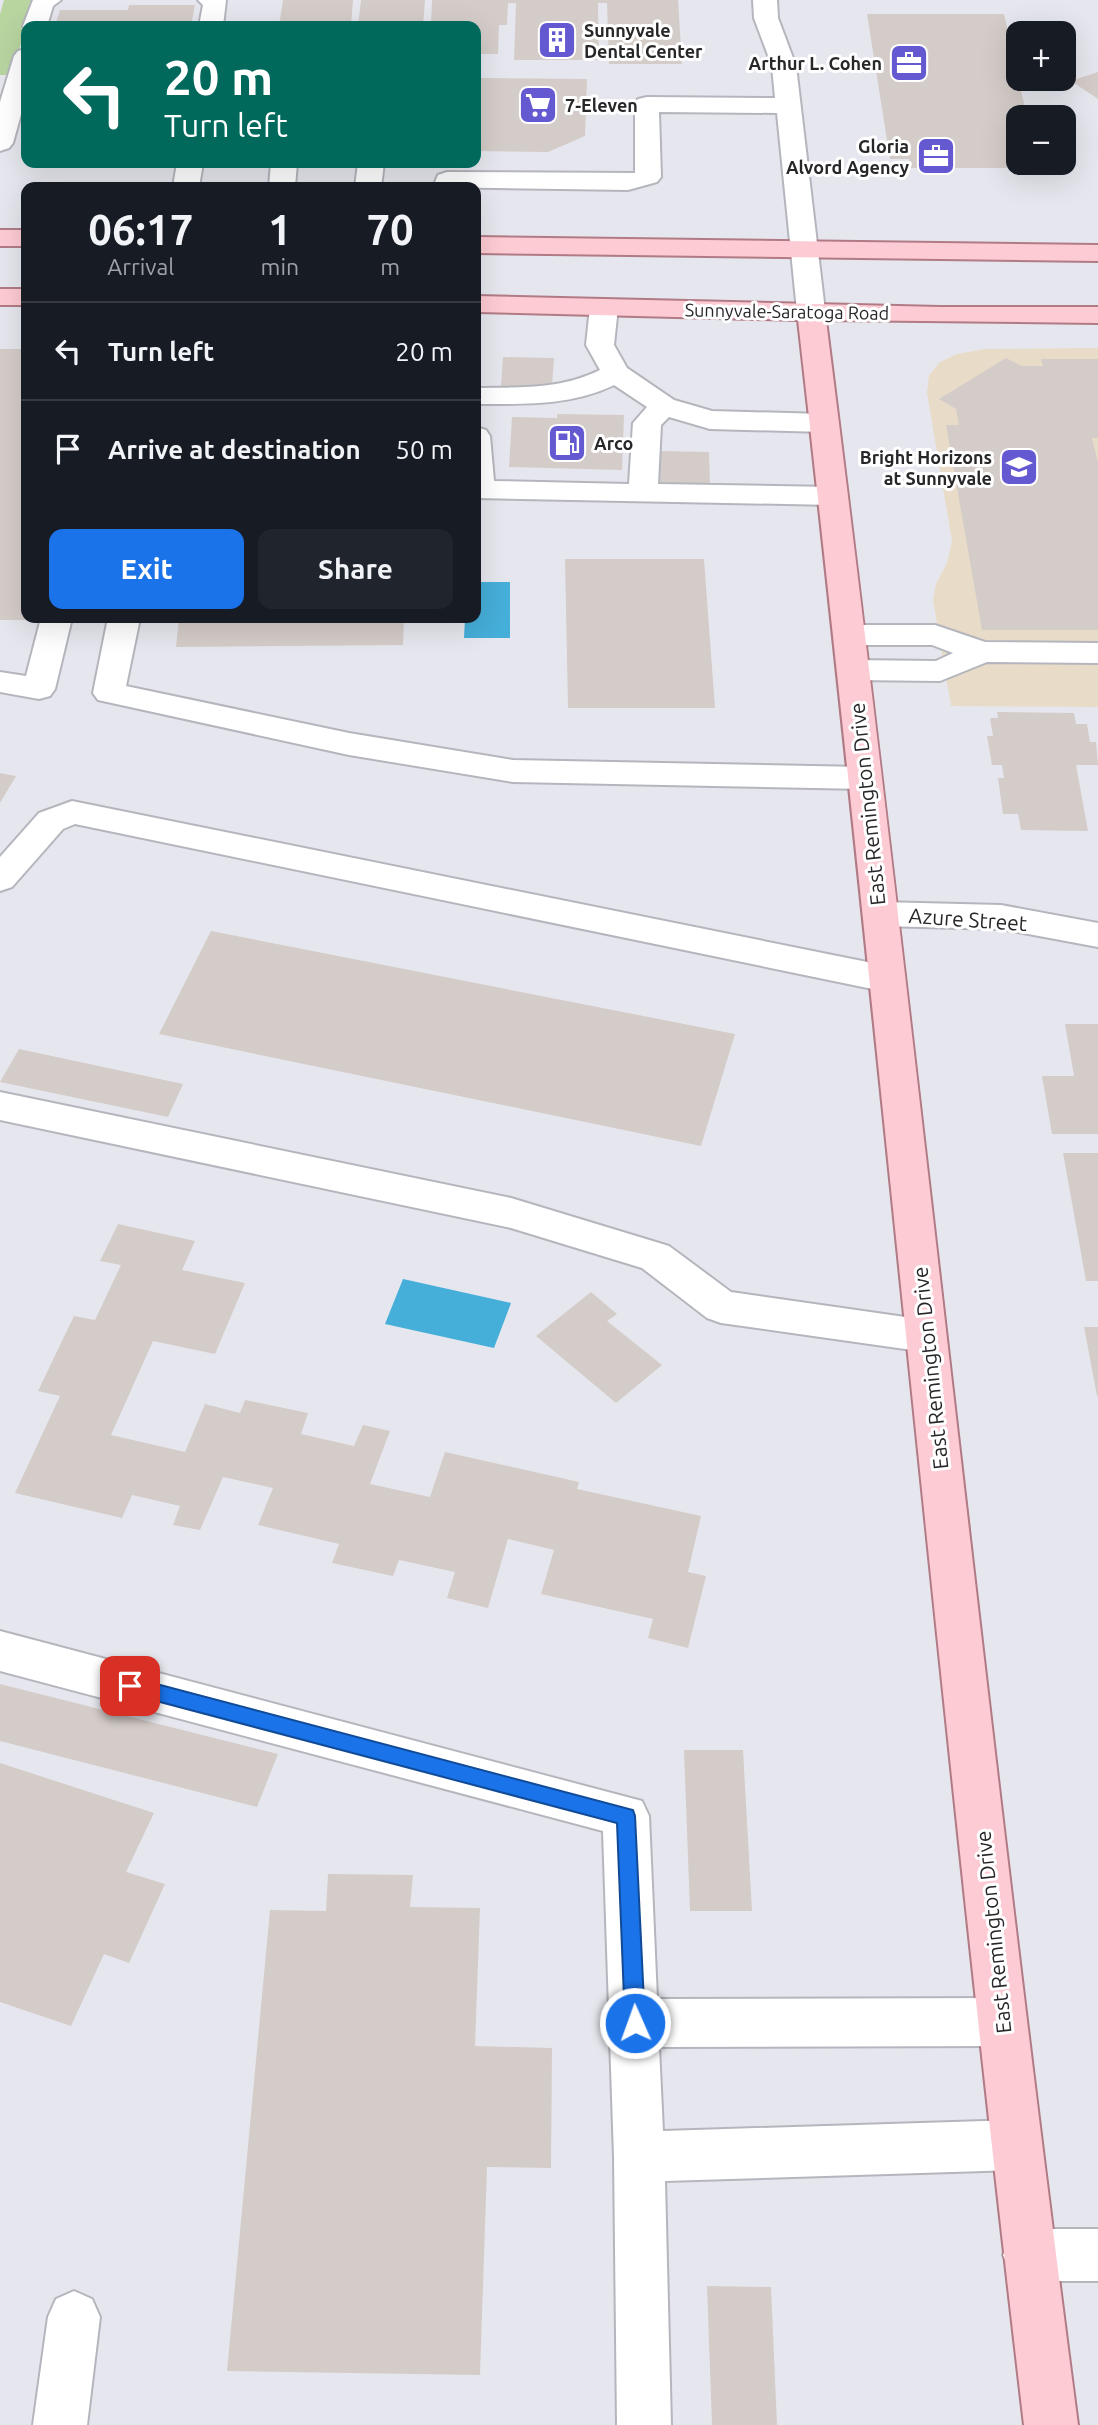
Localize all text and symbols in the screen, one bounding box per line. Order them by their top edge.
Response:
building icon: Sunnyvale Dental Center [536,19,578,61]
place label: Sunnyvale Dental Center [584,20,703,61]
map controls [1006,21,1076,175]
button: + [1006,21,1076,91]
office icon: Arthur L. Cohen [888,42,930,84]
icon: left [49,49,140,140]
text: 20 m [164,49,273,104]
place label: Arthur L. Cohen [749,53,882,73]
supermarket icon: 7-Eleven [517,84,559,126]
place label: 7-Eleven [565,95,638,115]
button: − [1006,105,1076,175]
text: Turn left [164,107,288,143]
office icon: Gloria Alvord Agency [915,135,957,177]
place label: Gloria Alvord Agency [786,136,909,177]
text: 06:17 [88,206,193,253]
text: 1 [268,206,292,253]
text: 70 [366,206,414,253]
text: Arrival [107,254,174,279]
text: min [261,254,299,279]
text: m [380,254,400,279]
street label: Sunnyvale-Saratoga Road [685,299,889,323]
icon: left [49,332,87,370]
text: Turn left [108,337,214,366]
text: 20 m [395,337,453,366]
fuel station icon: Arco [546,422,588,464]
icon: arrive [49,430,87,468]
place label: Arco [594,433,633,453]
text: Arrive at destination [108,435,361,464]
text: 50 m [395,435,453,464]
school or university icon: Bright Horizons at Sunnyvale [998,446,1040,488]
place label: Bright Horizons at Sunnyvale [860,447,992,488]
button: Exit [49,529,244,609]
button: Share [258,529,453,609]
street label: East Remington Drive [844,701,890,907]
street label: Azure Street [908,903,1028,935]
street label: East Remington Drive [907,1265,953,1471]
pin [100,1656,160,1716]
icon: arrive [111,1667,149,1705]
street label: East Remington Drive [970,1829,1016,2035]
position arrow [598,1986,672,2060]

